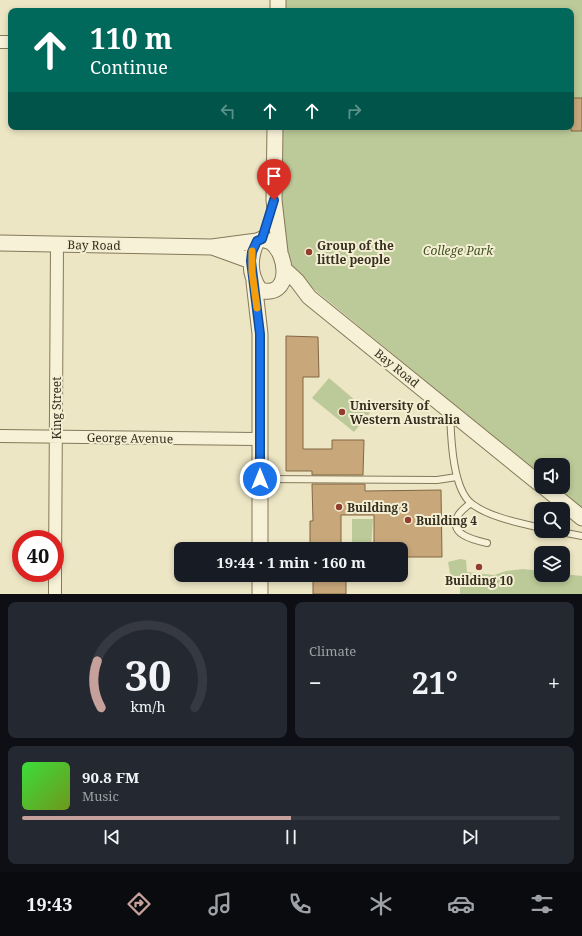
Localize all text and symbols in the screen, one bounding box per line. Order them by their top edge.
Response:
text: 110 m [90,19,172,57]
icon: ahead [24,24,76,76]
text: Continue [90,55,168,79]
icon: left [217,100,239,122]
icon: ahead [259,100,281,122]
icon: ahead [301,100,323,122]
icon: right [343,100,365,122]
pin [257,159,291,200]
icon: arrive [263,165,285,187]
street label: Bay Road [67,236,121,254]
place label: Group of the little people [317,237,394,268]
park label: College Park [423,242,494,259]
marker: Group of the little people [304,247,314,257]
street label: Bay Road [371,345,424,392]
street label: King Street [48,376,65,440]
place label: University of Western Australia [350,397,460,428]
marker: University of Western Australia [337,407,347,417]
street label: George Avenue [87,429,173,447]
position arrow [239,458,281,500]
map controls [534,458,570,582]
button: sound [534,458,570,494]
place label: Building 3 [347,499,408,516]
marker: Building 3 [334,502,344,512]
button: search [534,502,570,538]
place label: Building 4 [416,512,477,529]
marker: Building 4 [403,515,413,525]
speed limit sign: 40 [12,530,64,582]
button: layers [534,546,570,582]
text: 19:44 · 1 min · 160 m [216,552,366,572]
marker: Building 10 [474,562,484,572]
place label: Building 10 [445,572,513,589]
text: Climate [309,642,356,660]
text: 30 [124,647,171,703]
text: 21° [412,662,458,703]
text: − [309,667,322,697]
text: + [548,667,560,697]
text: km/h [130,697,165,716]
text: 90.8 FM [82,767,139,787]
text: Music [82,787,119,805]
icon: previous [101,826,123,848]
icon: pause [280,826,302,848]
icon: next [459,826,481,848]
icon: directions [125,890,153,918]
icon: music [206,890,234,918]
icon: phone [286,890,314,918]
icon: climate [367,890,395,918]
icon: car [447,890,475,918]
icon: filters [528,890,556,918]
text: 19:43 [26,892,72,916]

